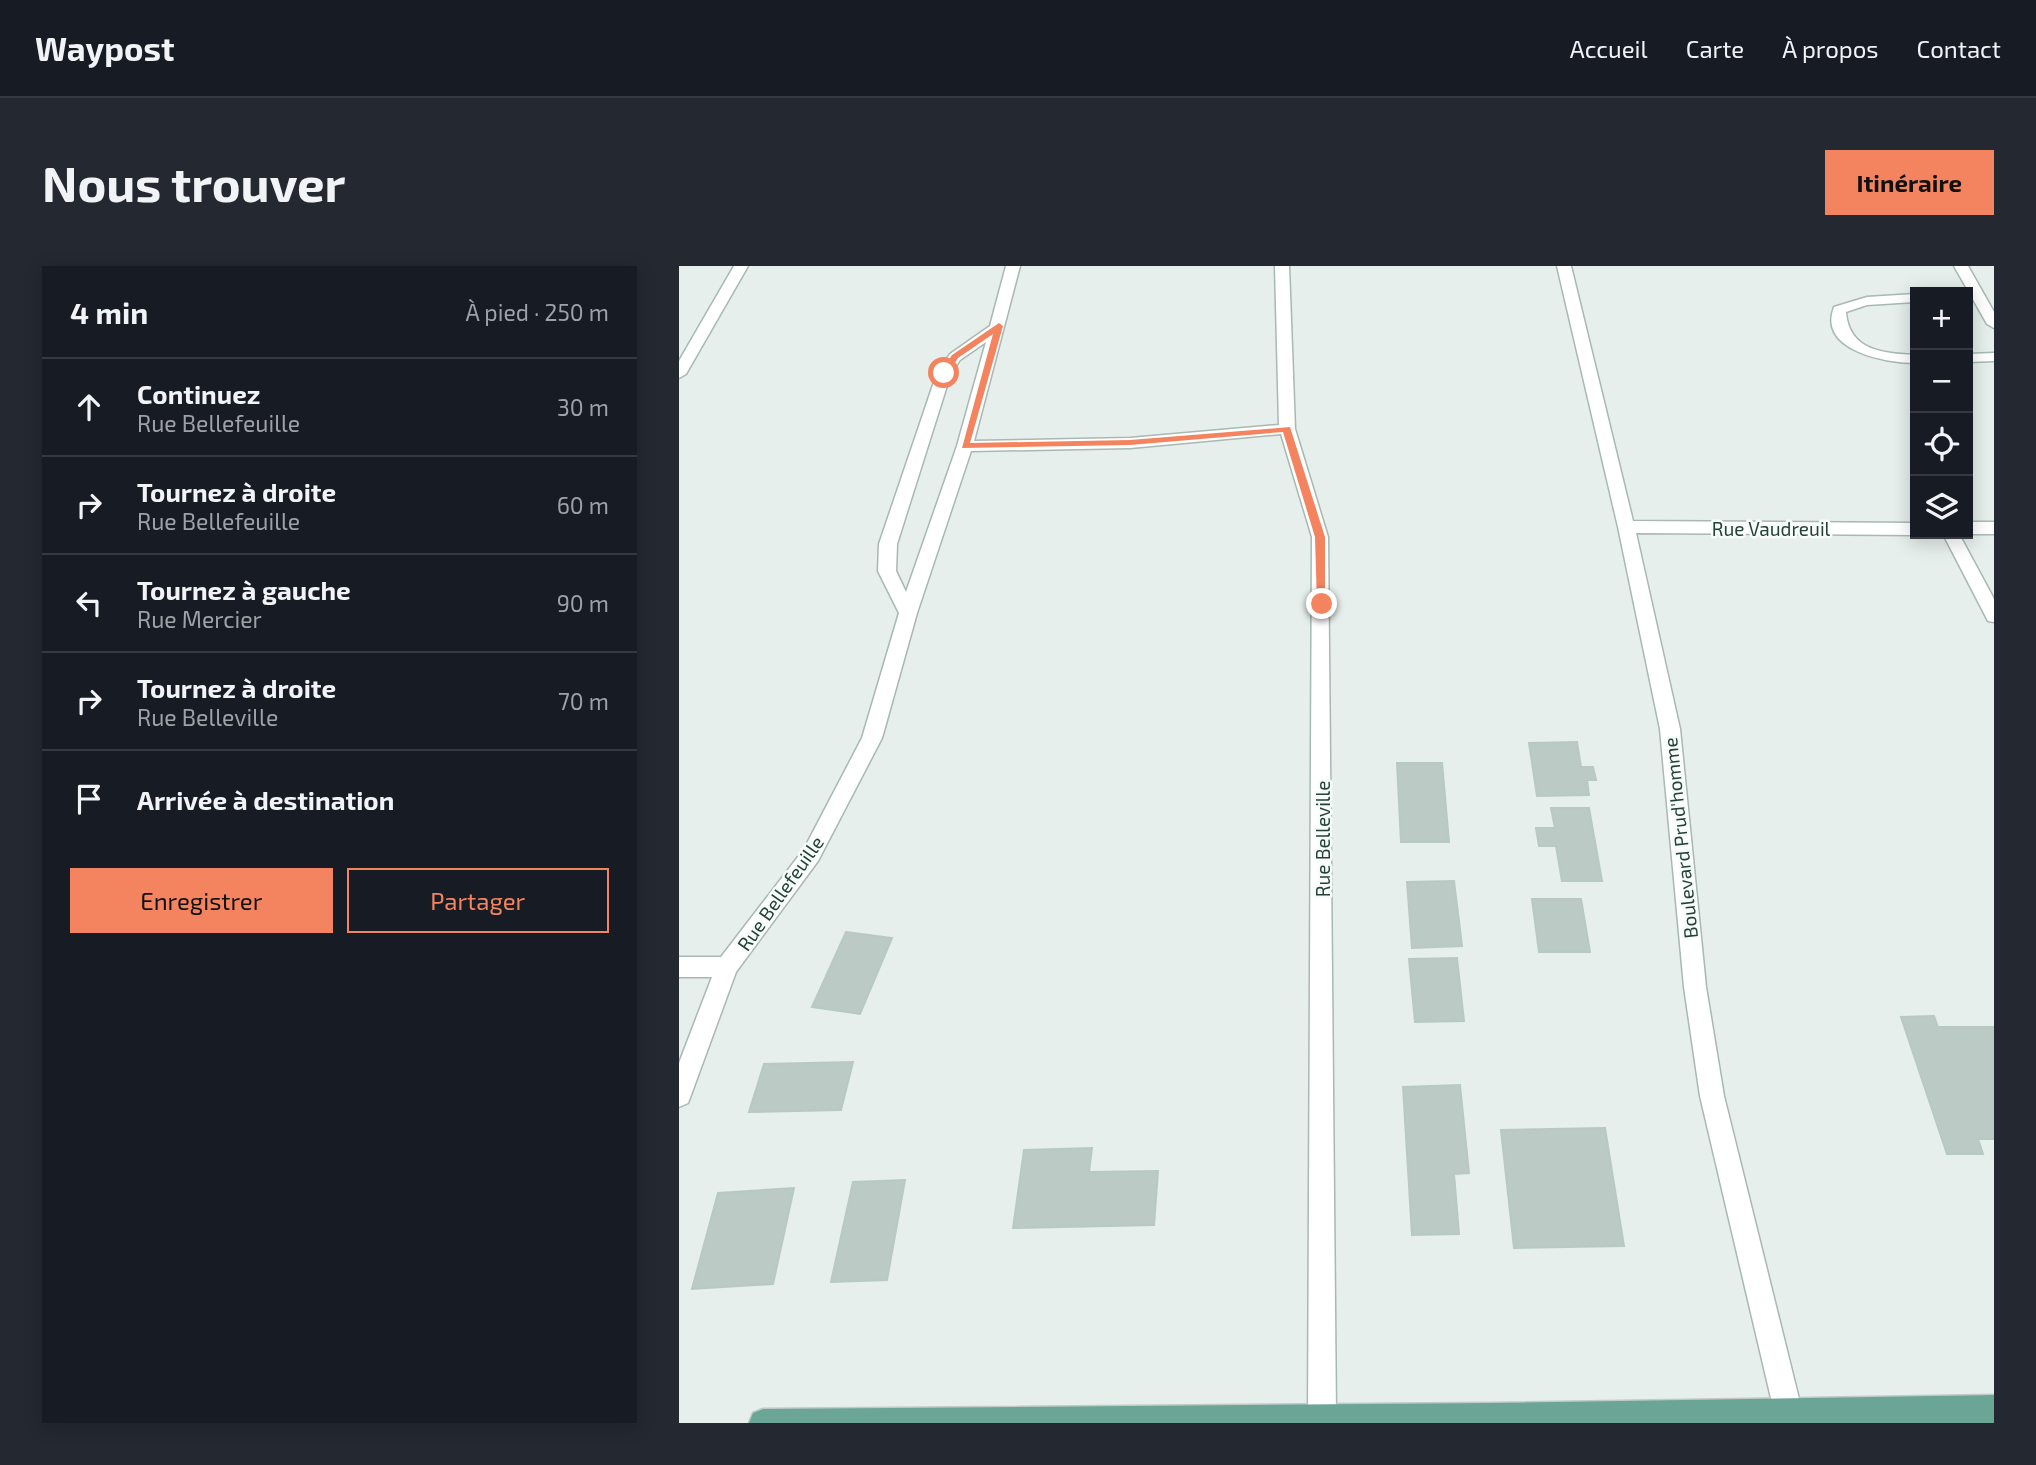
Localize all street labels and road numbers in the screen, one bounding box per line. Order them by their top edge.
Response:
street label: Rue Vaudreuil [1712,517,1831,540]
street label: Boulevard Prud'homme [1658,736,1702,940]
street label: Rue Belleville [1311,781,1334,897]
street label: Rue Bellefeuille [732,831,828,955]

